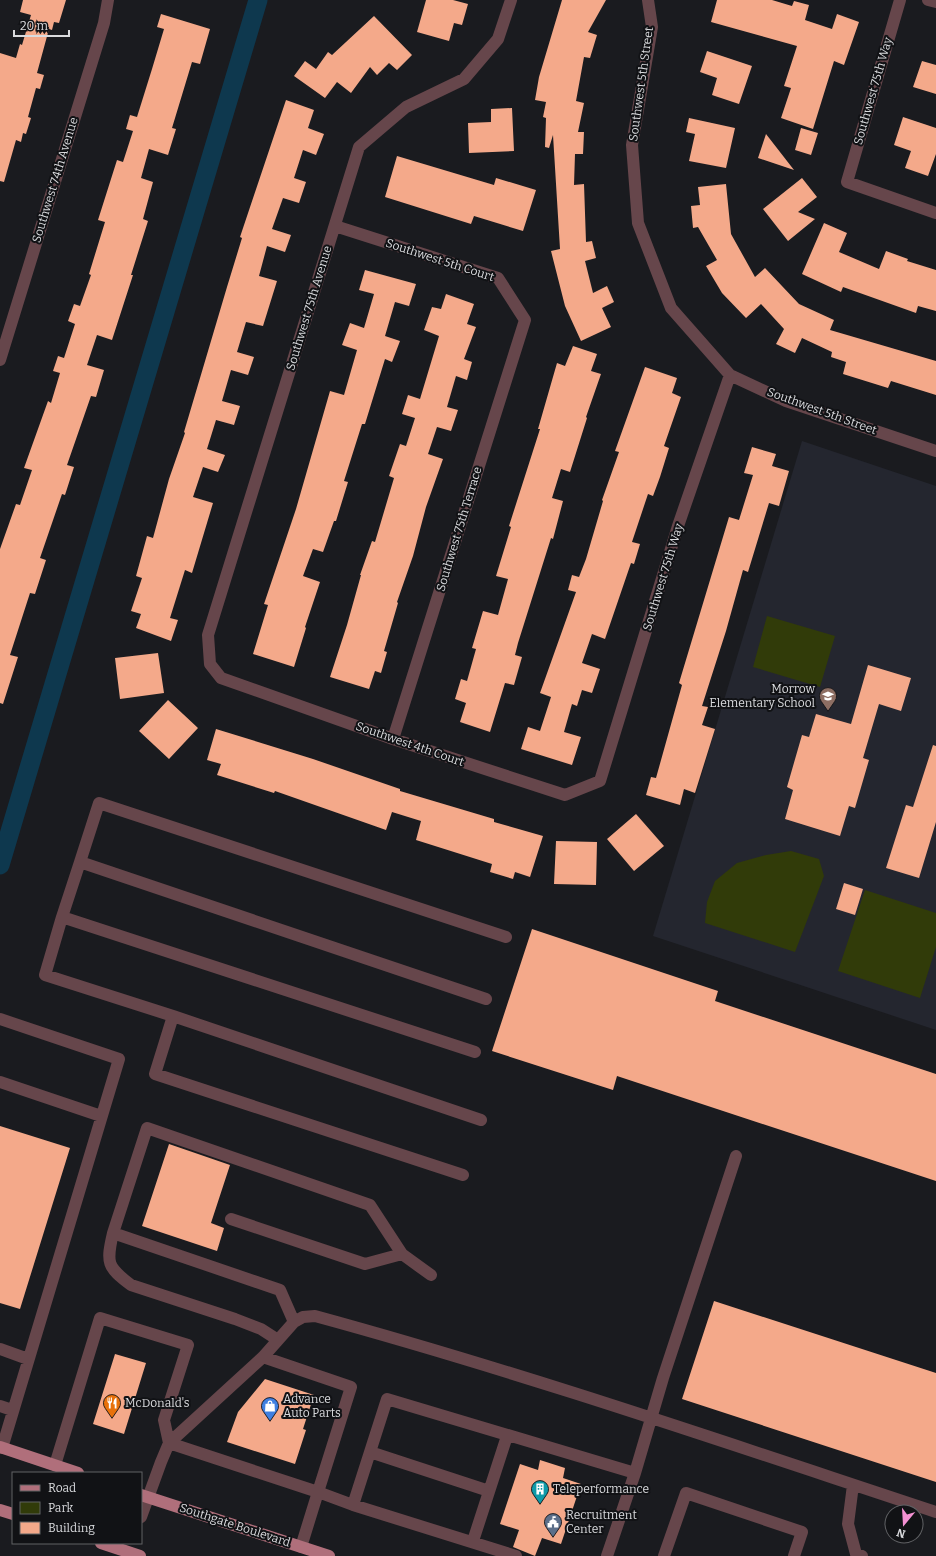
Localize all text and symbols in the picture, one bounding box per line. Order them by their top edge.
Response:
scale bar [14,12,69,38]
text: 20 m [20,19,49,33]
street label: Southwest 5th Street [626,25,656,142]
street label: Southwest 75th Way [851,35,895,146]
street label: Southwest 74th Avenue [29,116,81,244]
street label: Southwest 5th Court [384,236,497,284]
street label: Southwest 75th Avenue [283,244,335,372]
street label: Southwest 5th Street [765,385,879,438]
street label: Southwest 75th Terrace [433,465,485,593]
street label: Southwest 75th Way [640,521,686,632]
place label: Morrow Elementary School [709,682,816,710]
school or university icon: Morrow Elementary School [818,686,838,711]
street label: Southwest 4th Court [354,719,467,769]
place label: Advance Auto Parts [283,1392,341,1420]
restaurant icon: McDonald's [102,1393,122,1418]
place label: McDonald's [125,1396,190,1410]
shop icon: Advance Auto Parts [260,1396,280,1421]
legend [12,1472,142,1544]
building icon: Teleperformance [530,1479,550,1504]
text: Road [48,1481,76,1495]
place label: Teleperformance [553,1482,649,1496]
street label: Southgate Boulevard [178,1500,292,1550]
text: Park [48,1501,74,1515]
north arrow [884,1504,924,1544]
place label: Recruitment Center [566,1508,637,1536]
public building icon: Recruitment Center [543,1512,563,1537]
text: Building [48,1521,95,1535]
text: N [895,1525,907,1541]

